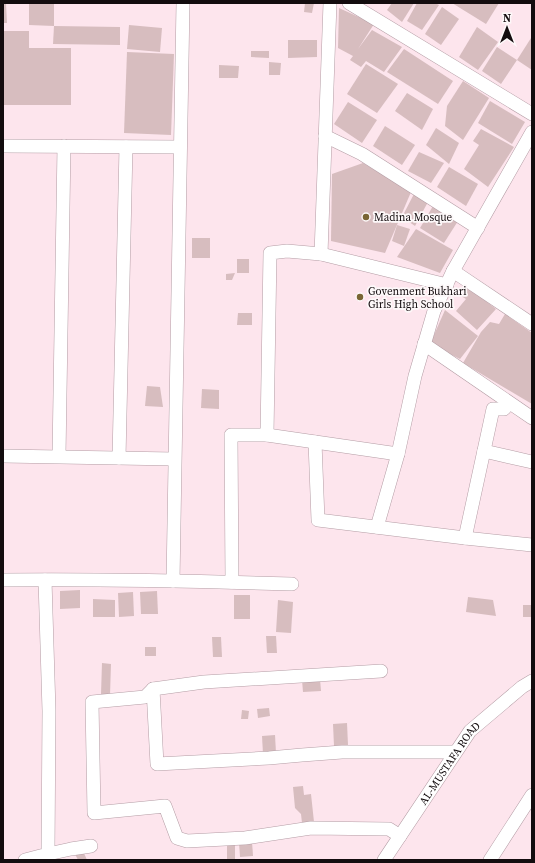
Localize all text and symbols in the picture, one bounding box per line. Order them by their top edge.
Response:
north arrow [487,8,527,48]
text: N [503,11,511,26]
place label: Madina Mosque [374,210,453,225]
marker: Madina Mosque [361,212,371,222]
place label: Govenment Bukhari Girls High School [368,284,467,312]
marker: Govenment Bukhari Girls High School [355,292,365,302]
street label: AL-MUSTAFA ROAD [416,718,484,808]

